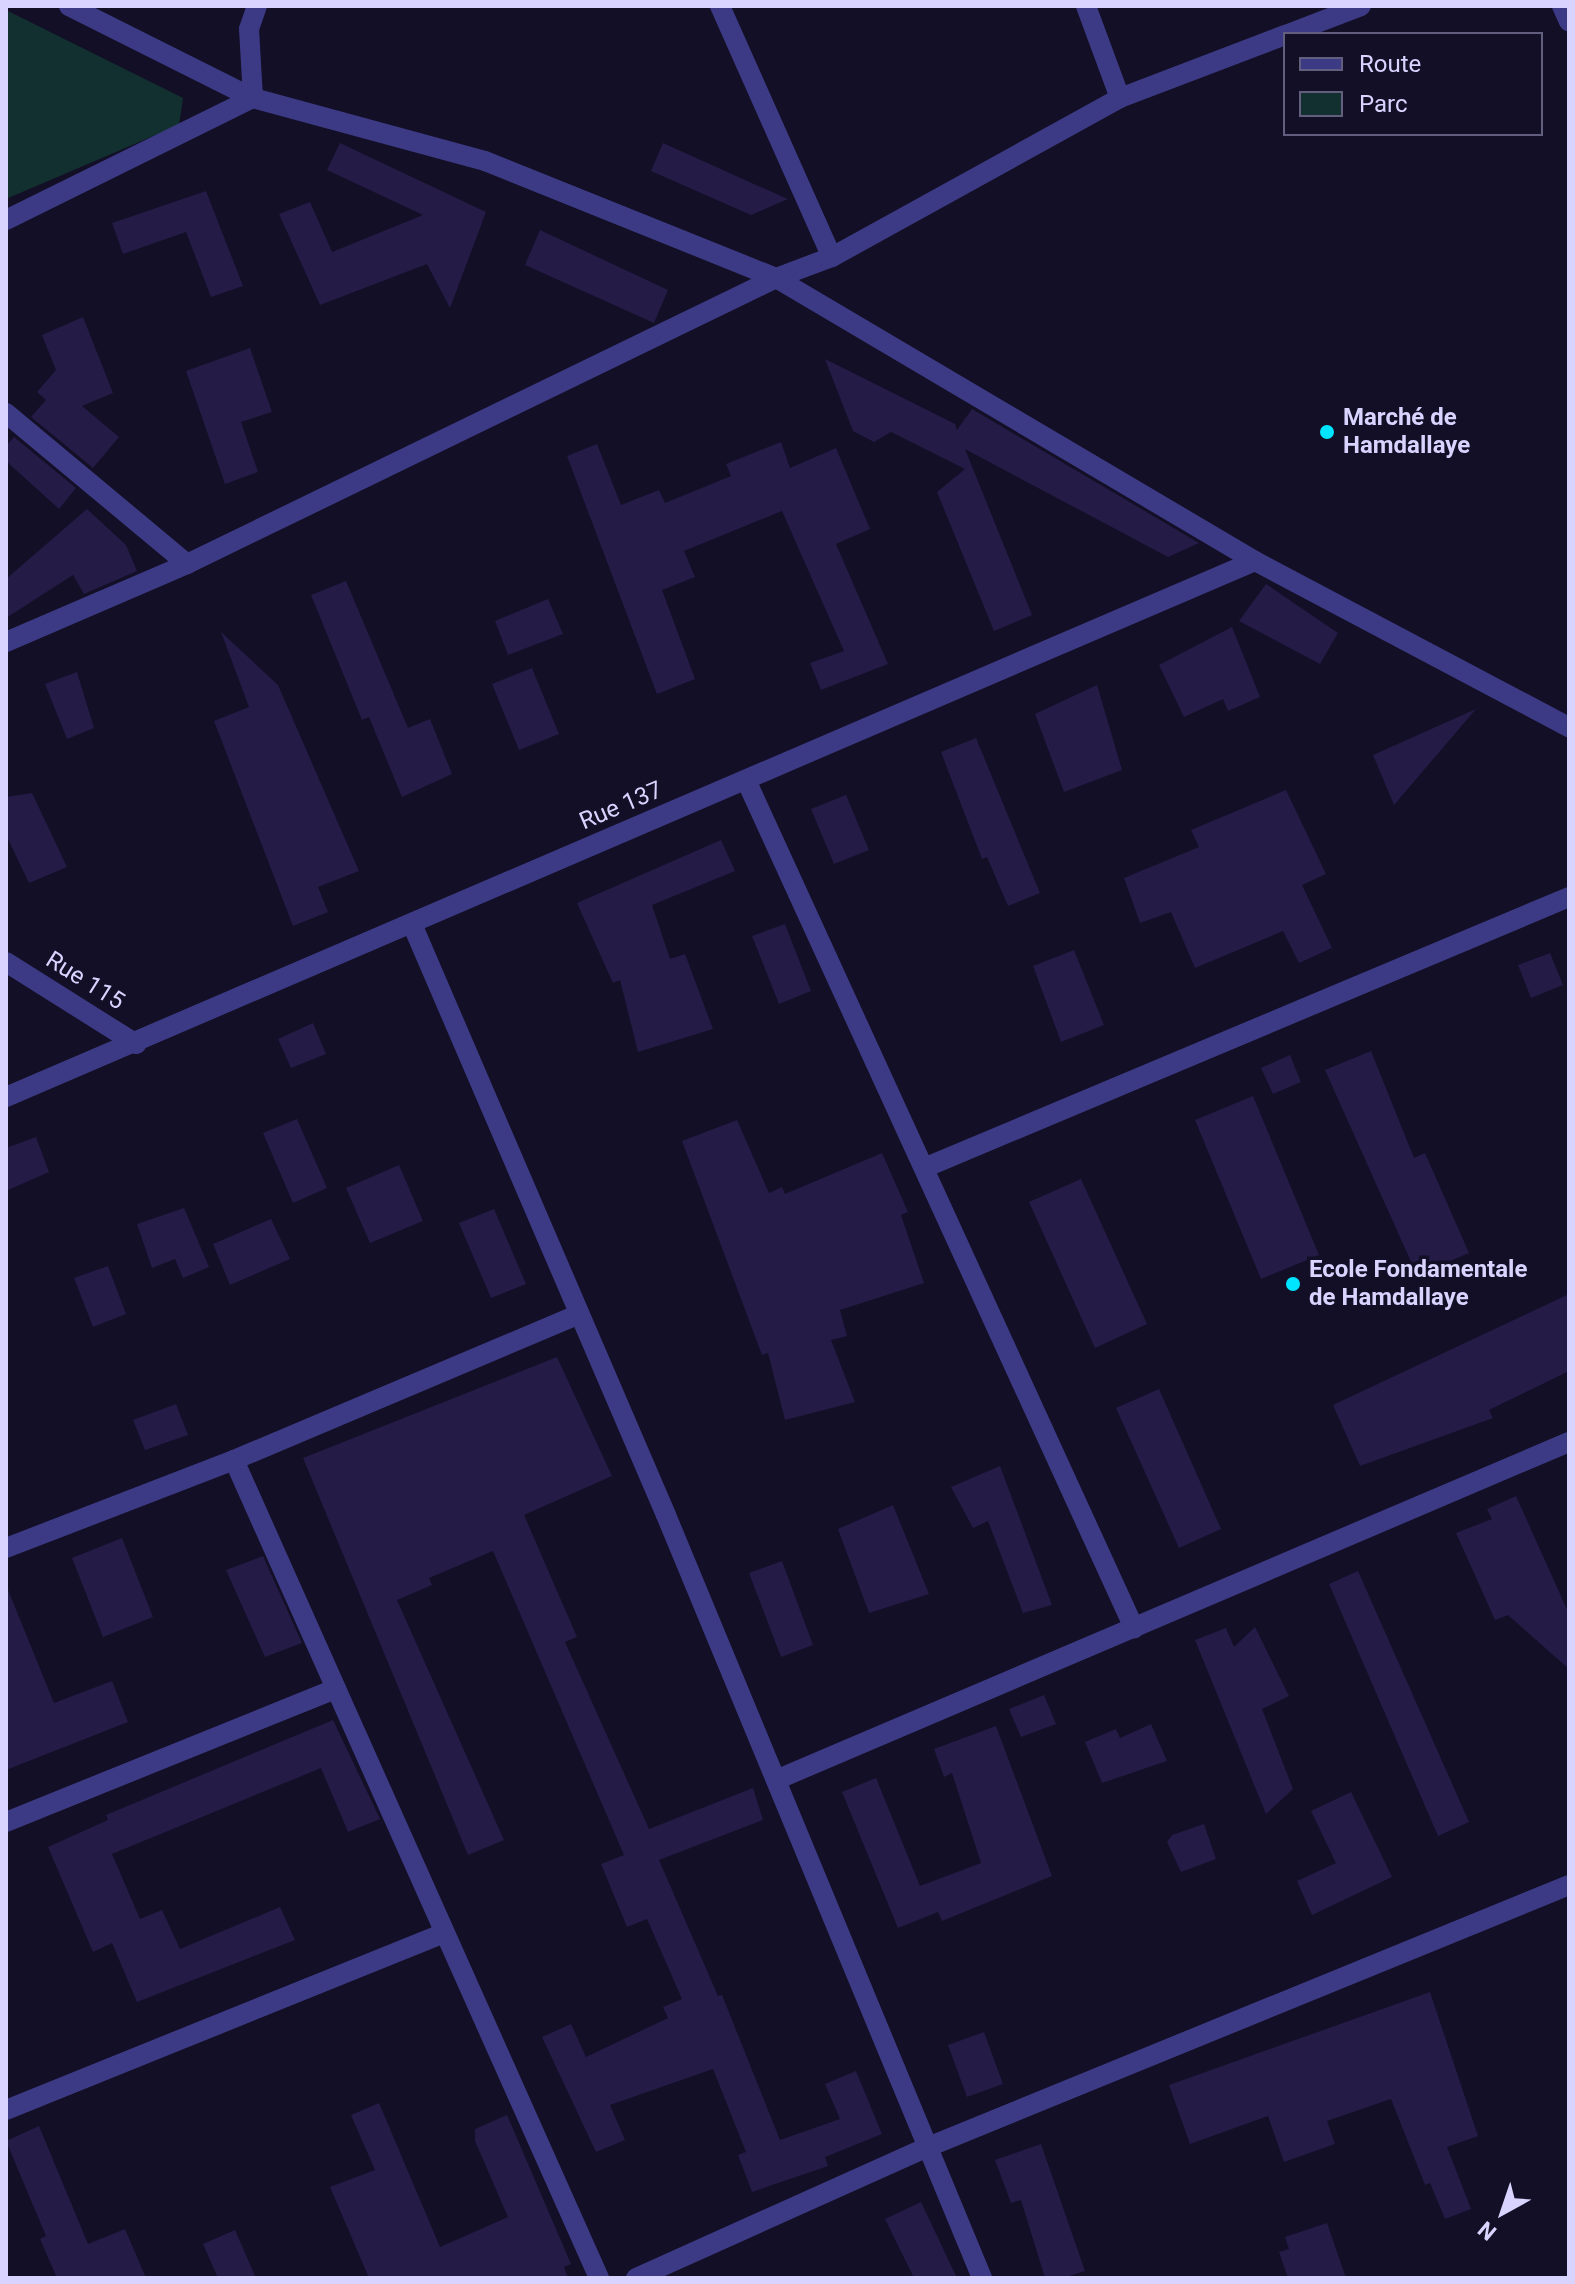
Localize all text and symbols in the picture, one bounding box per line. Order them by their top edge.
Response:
legend [1283,32,1543,136]
text: Route [1359,50,1421,78]
text: Parc [1359,90,1408,118]
place label: Marché de Hamdallaye [1343,404,1470,460]
marker: Marché de Hamdallaye [1318,423,1336,441]
street label: Rue 137 [575,776,667,836]
street label: Rue 115 [40,946,130,1016]
place label: Ecole Fondamentale de Hamdallaye [1309,1256,1527,1312]
marker: Ecole Fondamentale de Hamdallaye [1284,1275,1302,1293]
north arrow [1463,2172,1543,2252]
text: N [1473,2216,1501,2245]

